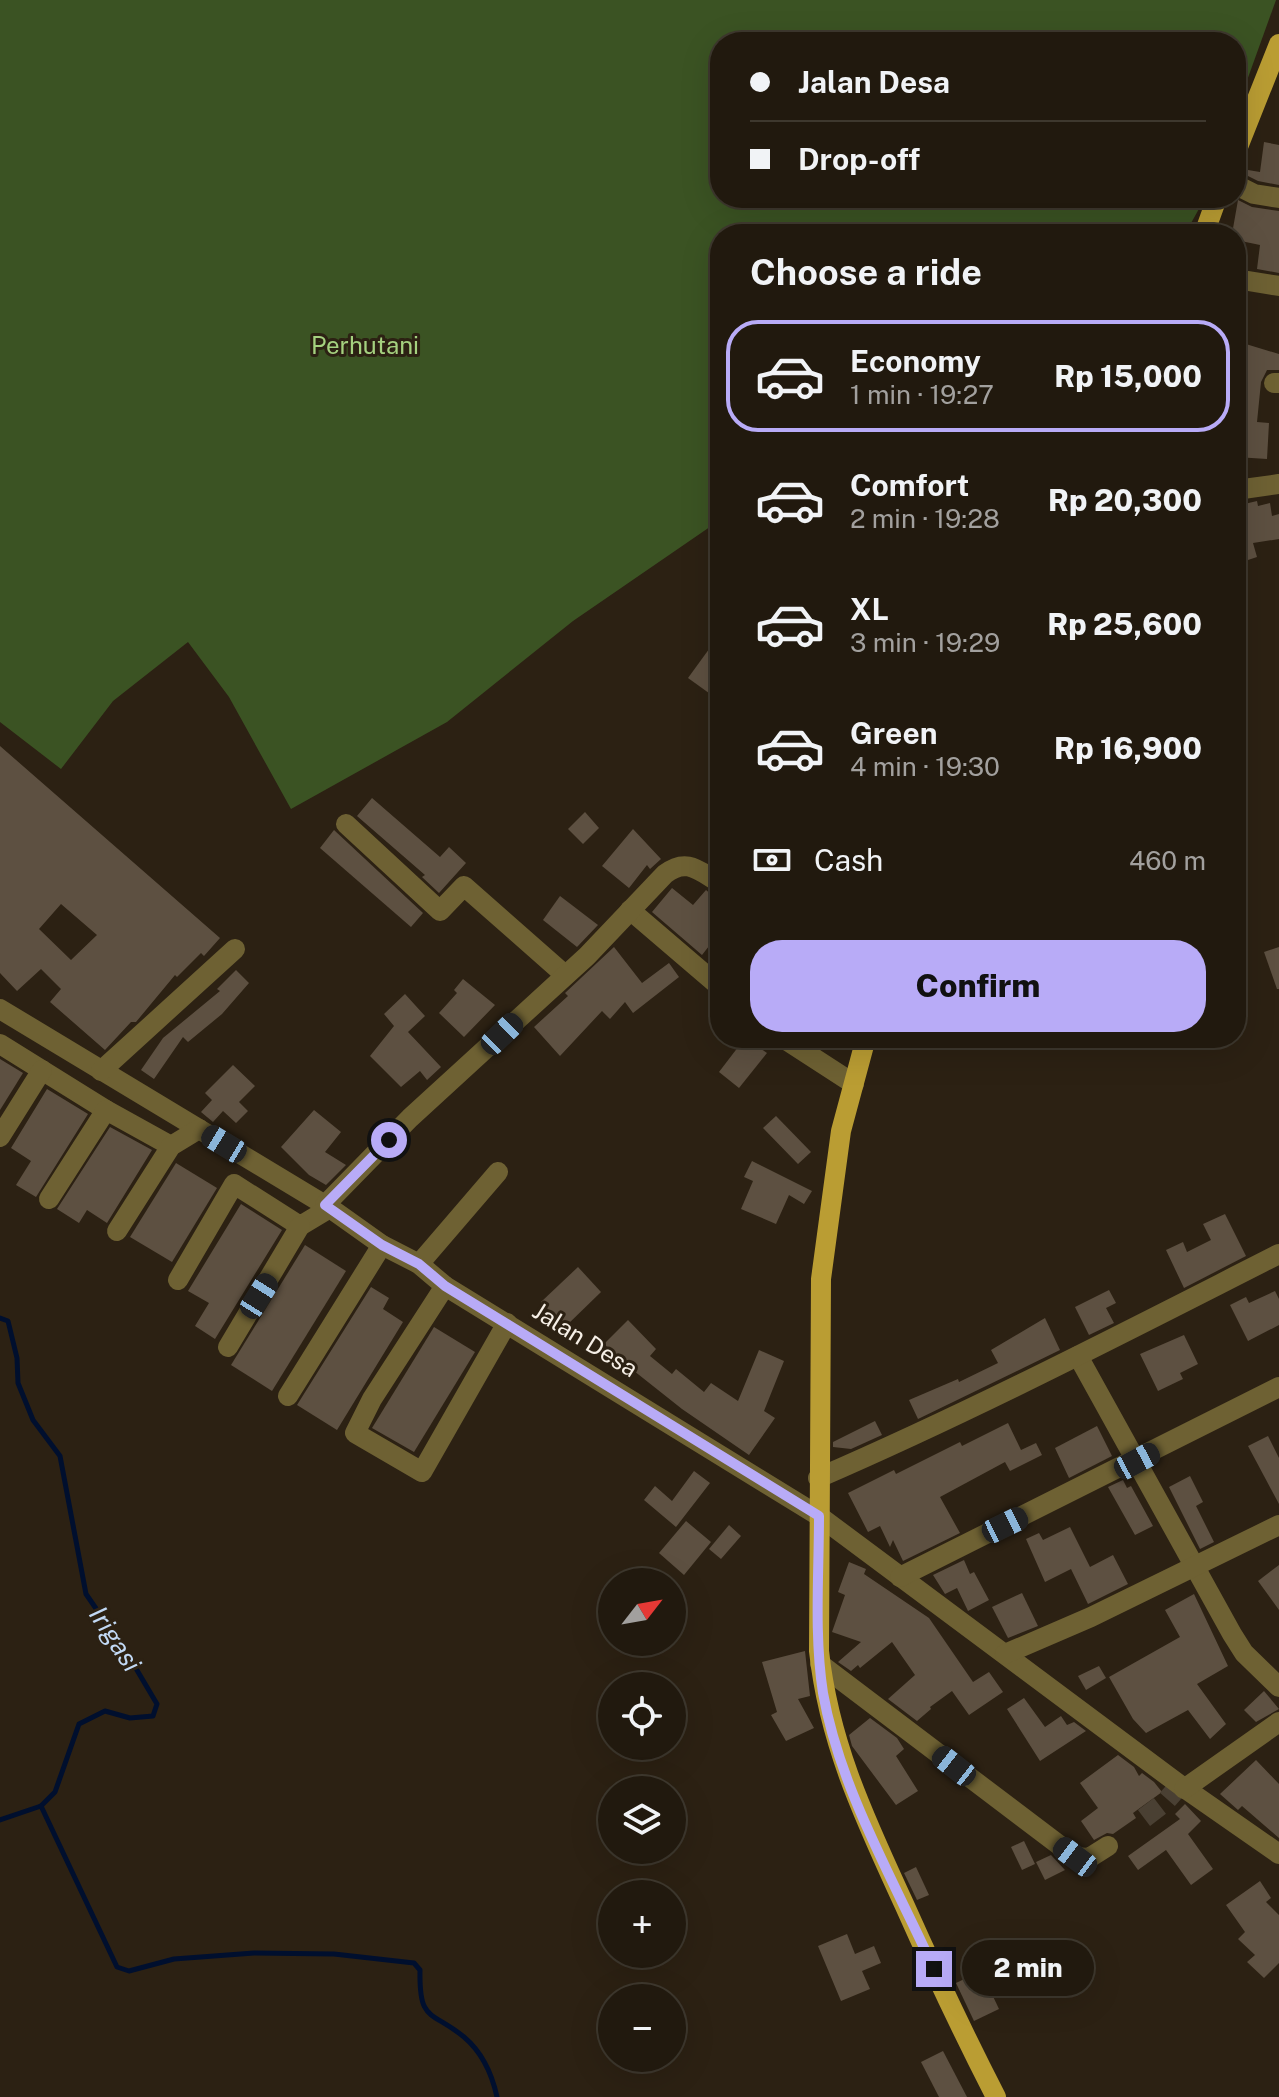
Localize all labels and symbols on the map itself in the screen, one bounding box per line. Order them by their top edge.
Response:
park label: Perhutani [311,331,419,359]
car [476,1009,528,1059]
car [197,1121,251,1167]
route start [371,1122,407,1158]
car [236,1269,282,1323]
street label: Jalan Desa [528,1296,643,1382]
car [1110,1439,1164,1483]
car [978,1504,1032,1546]
north arrow [598,1568,686,1656]
water label: Irigasi [83,1600,148,1678]
car [928,1742,980,1790]
car [1049,1833,1101,1881]
callout: 2 min [962,1941,1094,1997]
route end [916,1951,952,1987]

